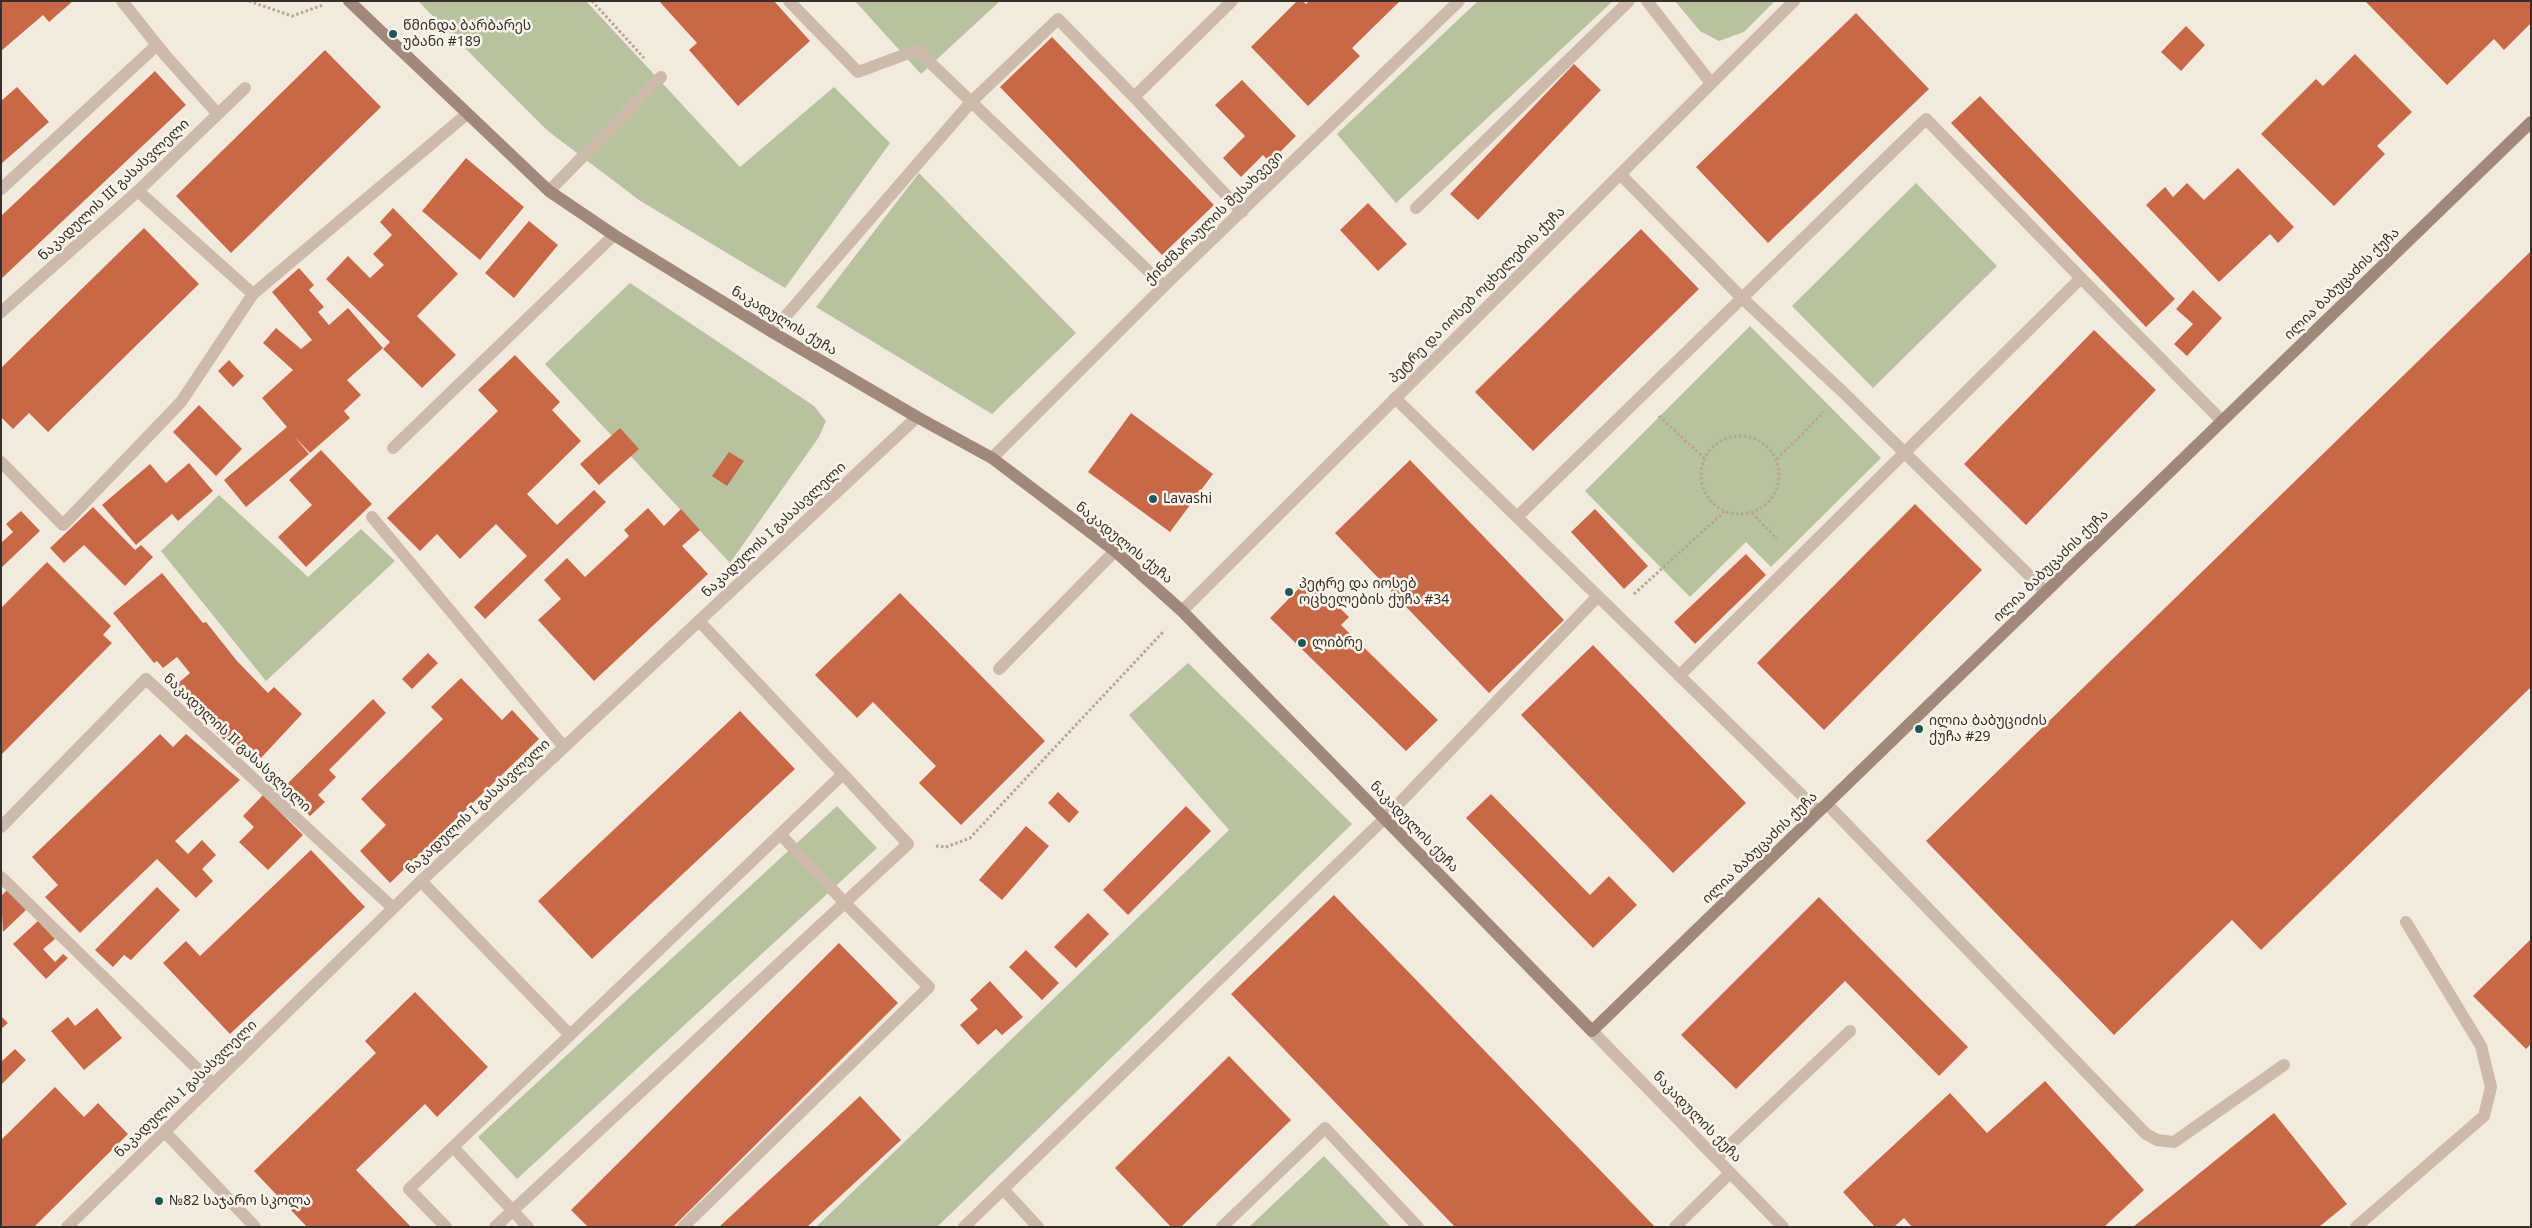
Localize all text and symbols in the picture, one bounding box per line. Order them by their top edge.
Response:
place label: წმინდა ბარბარეს უბანი #189 [403,18,531,50]
marker: წმინდა ბარბარეს უბანი #189 [387,28,399,40]
street label: ნაკადულის III გასასვლელი [35,116,193,264]
street label: ქინძმარაულის შესახვევი [1142,148,1286,288]
street label: პეტრე და იოსებ ოცხელების ქუჩა [1385,203,1569,387]
street label: ილია ბაბუცაძის ქუჩა [2281,225,2403,343]
street label: ნაკადულის ქუჩა [728,283,840,359]
street label: ნაკადულის I გასასვლელი [698,459,850,601]
place label: Lavashi [1163,491,1212,507]
marker: Lavashi [1147,493,1159,505]
street label: ნაკადულის ქუჩა [1072,499,1176,587]
street label: ილია ბაბუცაძის ქუჩა [1990,507,2112,625]
place label: პეტრე და იოსებ ოცხელების ქუჩა #34 [1299,576,1449,608]
marker: პეტრე და იოსებ ოცხელების ქუჩა #34 [1283,586,1295,598]
place label: ლიბრე [1312,635,1363,651]
marker: ლიბრე [1296,637,1308,649]
street label: ნაკადულის II გასასვლელი [160,670,314,816]
place label: ილია ბაბუციძის ქუჩა #29 [1929,713,2047,746]
marker: ილია ბაბუციძის ქუჩა #29 [1913,723,1925,735]
street label: ნაკადულის I გასასვლელი [402,736,554,878]
street label: ნაკადულის ქუჩა [1366,778,1462,876]
street label: ილია ბაბუცაძის ქუჩა [1699,789,1821,907]
street label: ნაკადულის I გასასვლელი [112,1017,260,1161]
street label: ნაკადულის ქუჩა [1649,1068,1745,1166]
place label: №82 საჯარო სკოლა [169,1193,311,1209]
marker: №82 საჯარო სკოლა [153,1195,165,1207]

